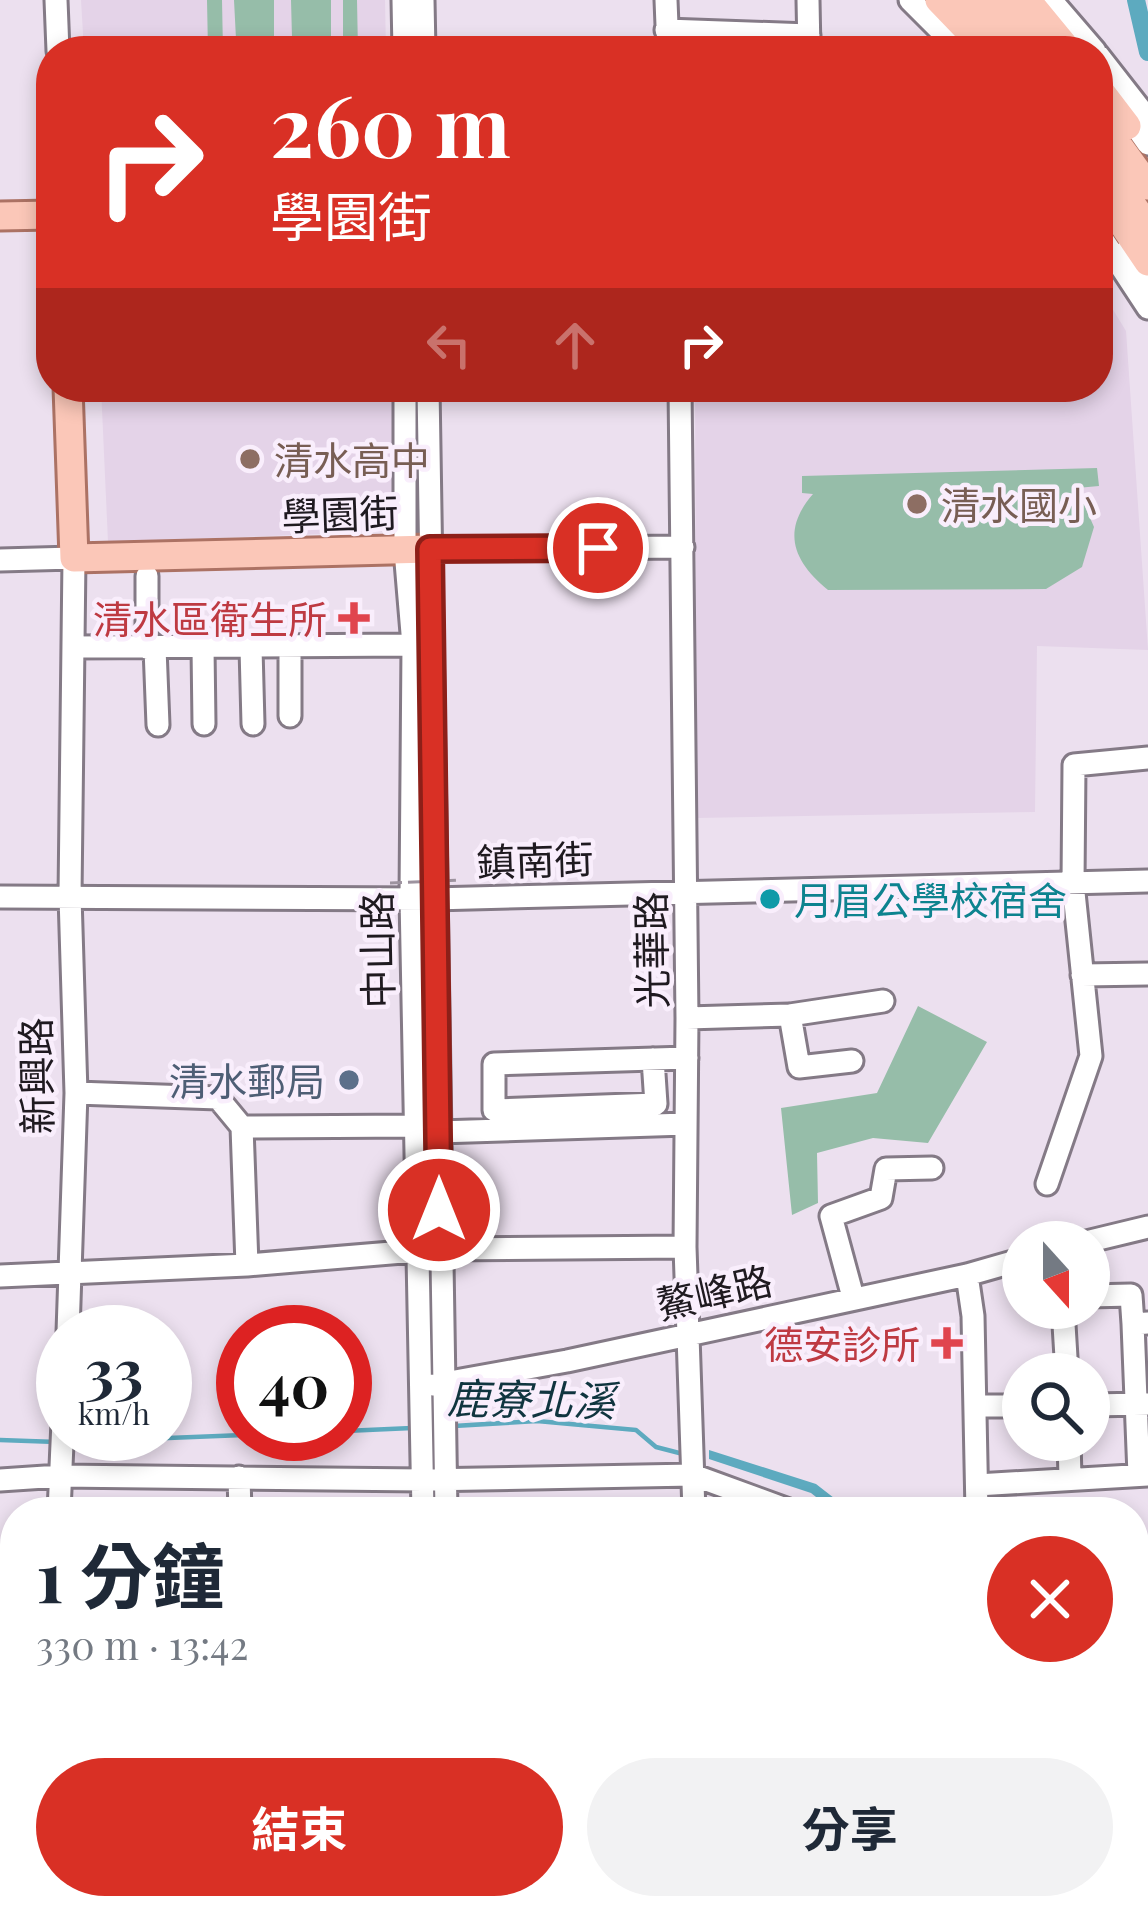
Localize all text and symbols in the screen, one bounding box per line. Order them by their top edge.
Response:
text: 260 m [270,67,511,179]
icon: right [72,84,228,240]
text: 學園街 [270,179,432,251]
icon: left [416,312,482,378]
icon: ahead [542,312,608,378]
icon: right [668,312,734,378]
place label: 清水高中 [274,433,430,485]
marker: 清水高中 [237,446,263,472]
place label: 清水國小 [941,478,1097,530]
street label: 學園街 [281,485,399,541]
marker: 清水國小 [904,491,930,517]
pin [547,497,649,599]
icon: arrive [565,515,631,581]
place label: 清水區衛生所 [93,592,327,644]
marker: 清水區衛生所 [338,602,370,634]
street label: 鎮南街 [476,831,594,887]
place label: 月眉公學校宿舍 [794,873,1067,925]
marker: 月眉公學校宿舍 [757,886,783,912]
street label: 中山路 [349,891,403,1009]
street label: 光華路 [623,891,677,1009]
street label: 新興路 [8,1017,62,1135]
place label: 清水郵局 [169,1054,325,1106]
marker: 清水郵局 [336,1067,362,1093]
position arrow [376,1147,502,1273]
north arrow [1002,1221,1110,1329]
map controls [1002,1221,1110,1461]
street label: 鰲峰路 [651,1253,777,1329]
speed limit sign: 40 [216,1305,372,1461]
place label: 德安診所 [764,1317,920,1369]
marker: 德安診所 [931,1327,963,1359]
text: 33 [85,1328,143,1408]
button: search [1002,1353,1110,1461]
water label: 鹿寮北溪 [447,1369,620,1428]
text: km/h [78,1393,150,1433]
text: 1 分鐘 [36,1525,224,1621]
button: close [987,1536,1113,1662]
text: 330 m · 13:42 [36,1618,248,1670]
button: 結束 [36,1758,563,1896]
button: 分享 [587,1758,1113,1896]

